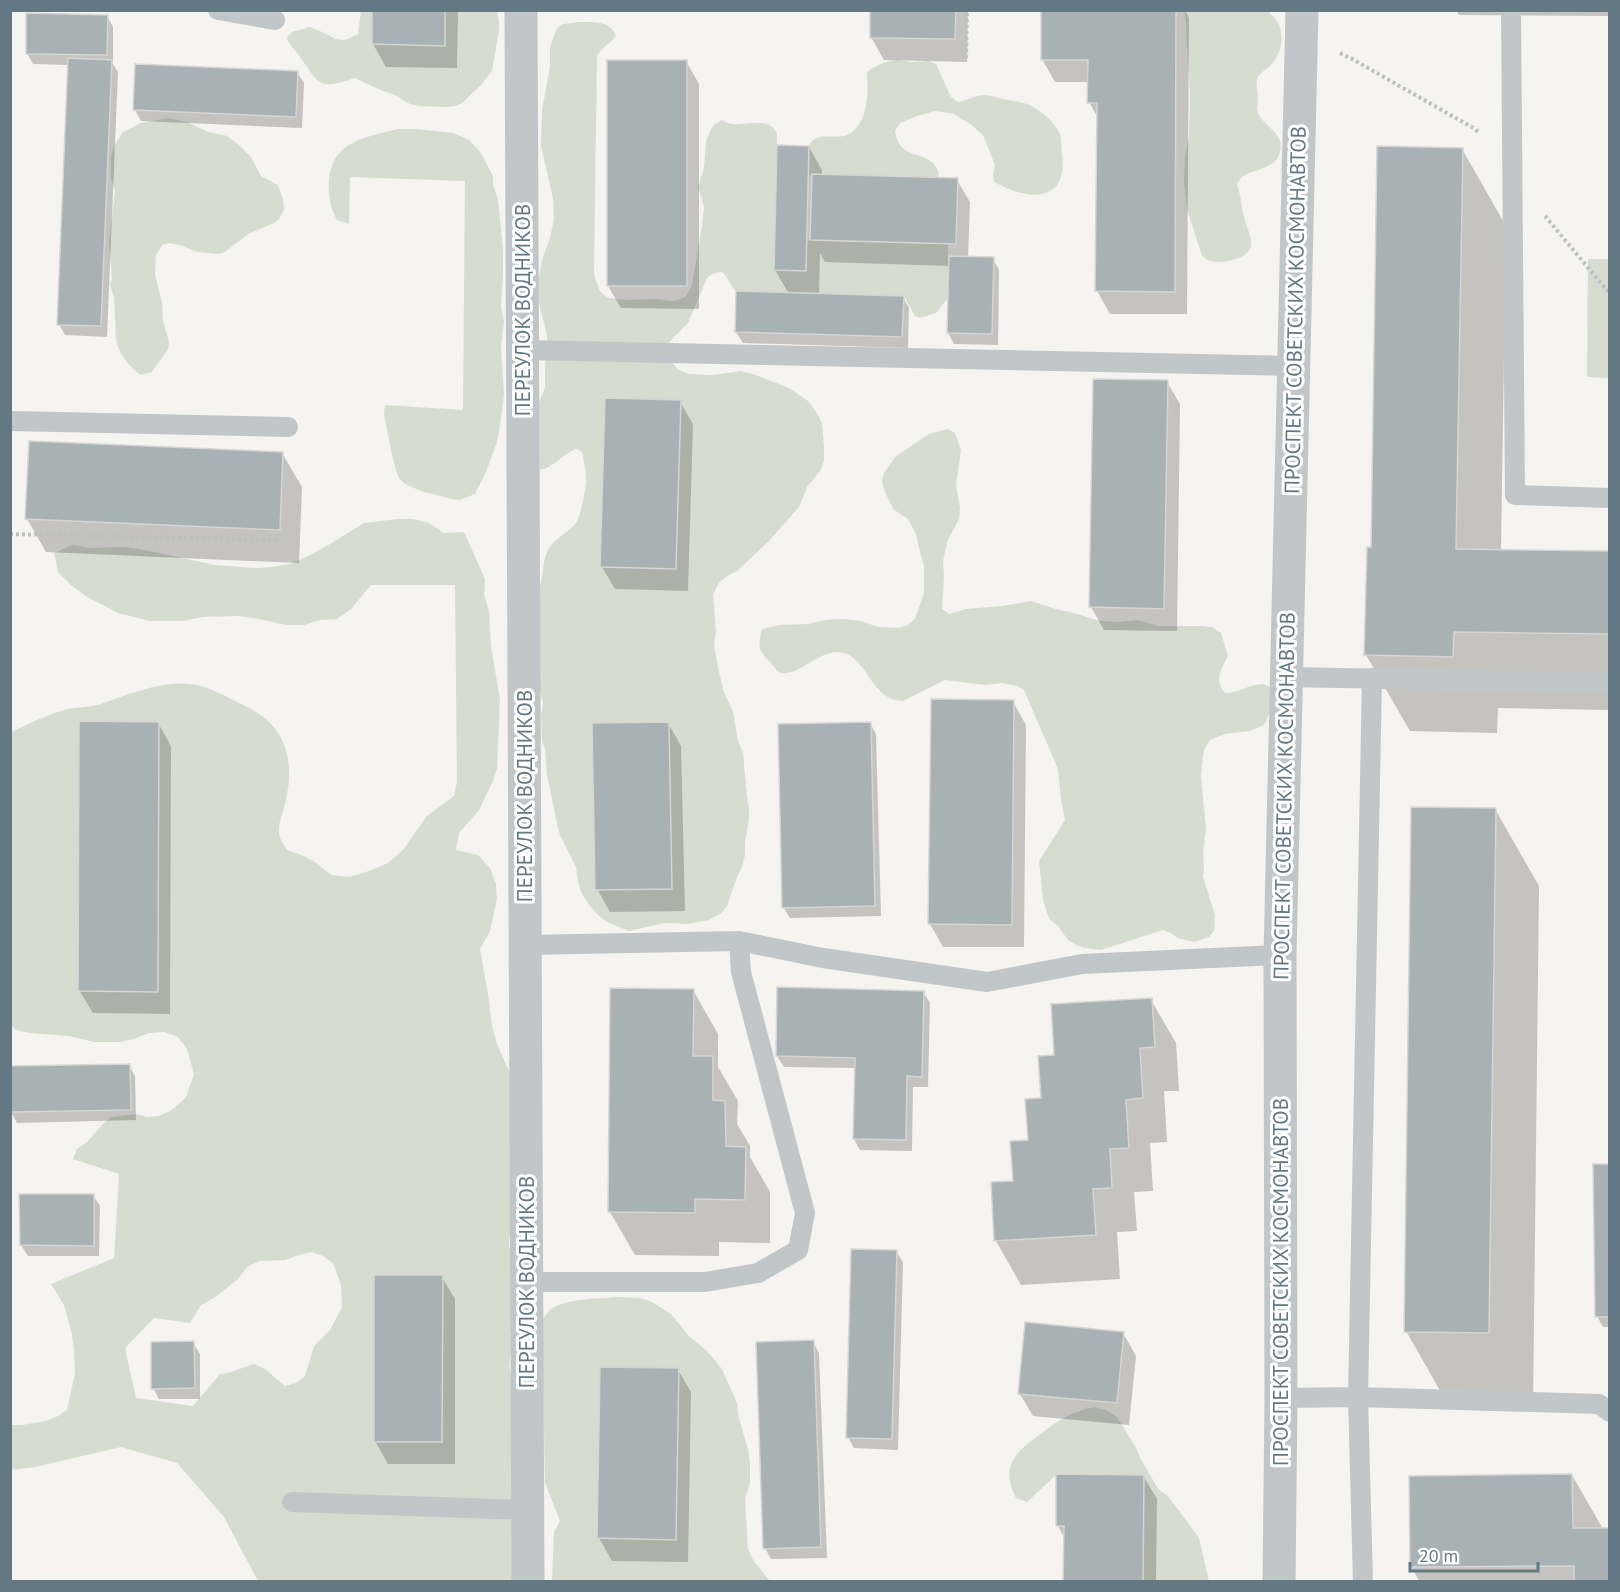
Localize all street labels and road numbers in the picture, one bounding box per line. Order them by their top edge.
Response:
street label: ПРОСПЕКТ СОВЕТСКИХ КОСМОНАВТОВ [1278,126,1312,494]
street label: ПЕРЕУЛОК ВОДНИКОВ [509,204,536,416]
street label: ПРОСПЕКТ СОВЕТСКИХ КОСМОНАВТОВ [1267,612,1301,980]
street label: ПЕРЕУЛОК ВОДНИКОВ [511,690,538,902]
street label: ПРОСПЕКТ СОВЕТСКИХ КОСМОНАВТОВ [1267,1098,1294,1466]
street label: ПЕРЕУЛОК ВОДНИКОВ [513,1176,540,1388]

